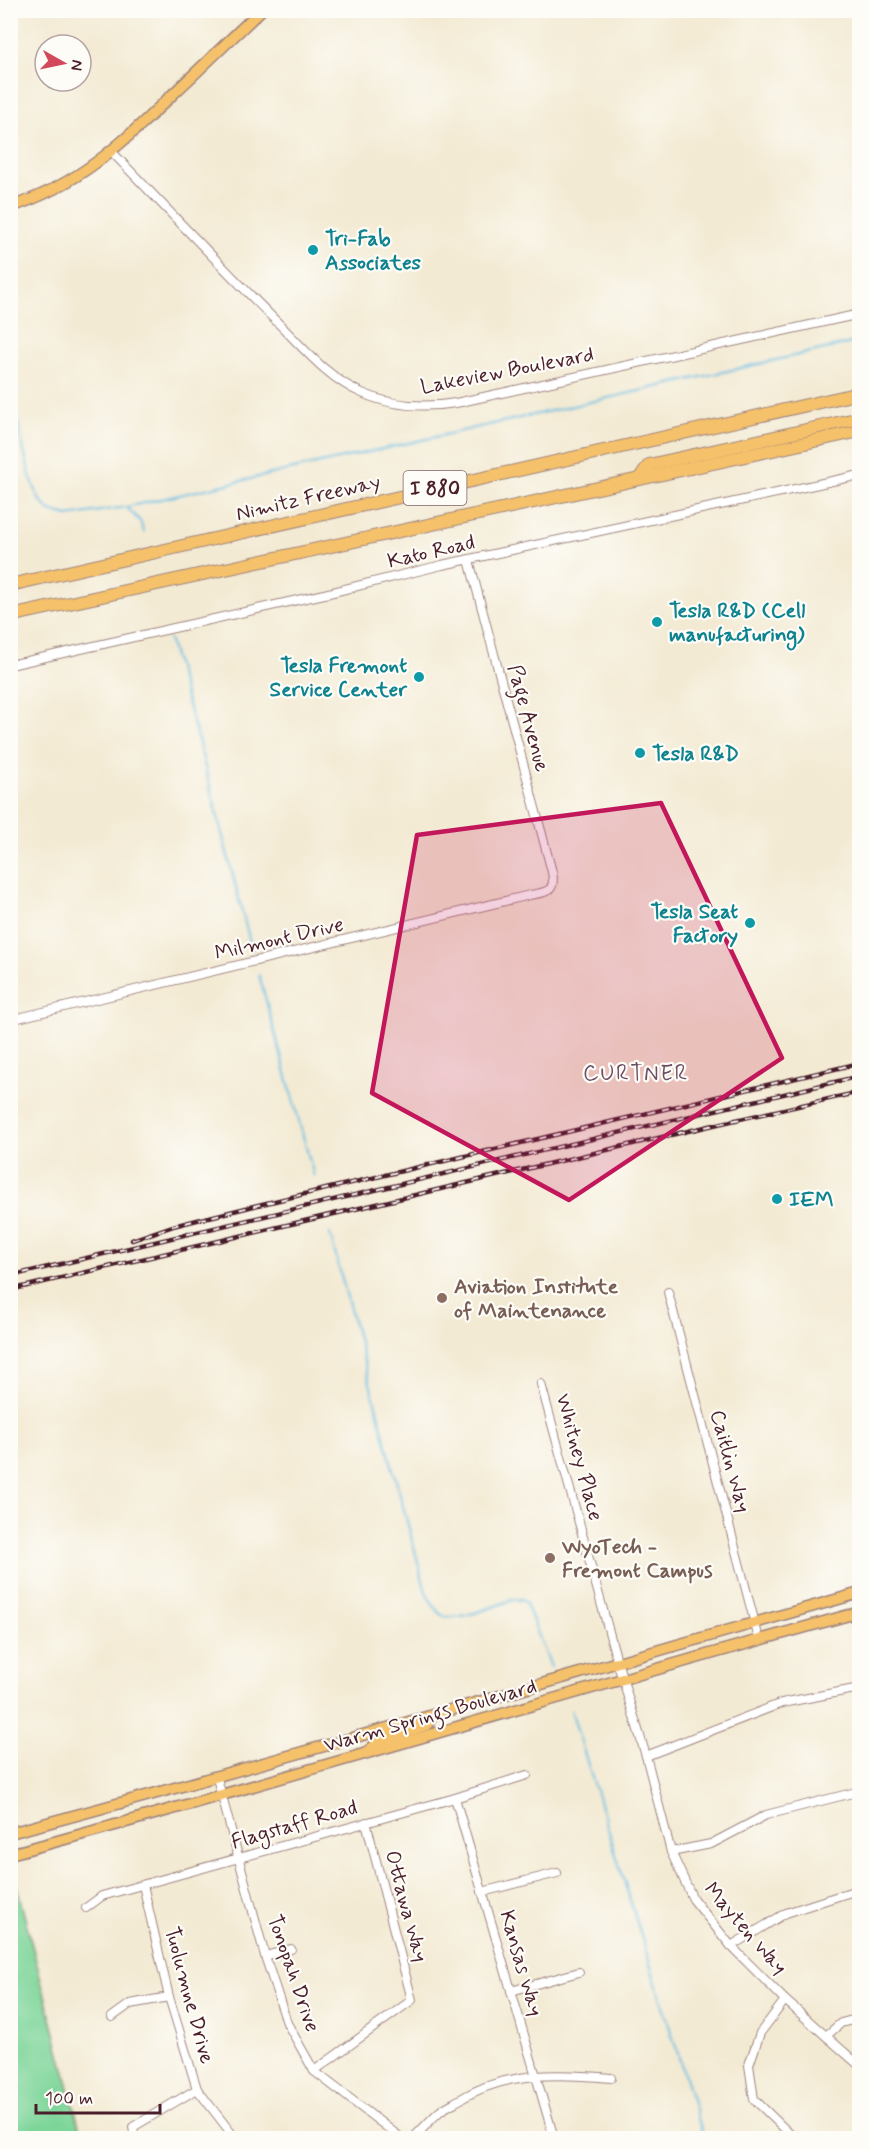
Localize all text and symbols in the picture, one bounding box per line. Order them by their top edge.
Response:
north arrow [33,33,93,93]
text: N [65,58,88,72]
place label: Tri-Fab Associates [325,225,422,277]
marker: Tri-Fab Associates [306,243,320,257]
street label: Lakeview Boulevard [418,340,596,402]
street label: Nimitz Freeway [233,468,383,528]
road number: I 880 [404,471,466,505]
street label: Kato Road [385,528,478,576]
place label: Tesla R&D (Cell manufacturing) [669,597,805,651]
marker: Tesla R&D (Cell manufacturing) [650,615,664,629]
place label: Tesla Fremont Service Center [270,652,408,704]
street label: Page Avenue [498,662,556,776]
marker: Tesla Fremont Service Center [412,670,426,684]
place label: Tesla R&D [652,740,739,768]
marker: Tesla R&D [633,746,647,760]
place label: Tesla Seat Factory [650,898,738,950]
street label: Milmont Drive [212,911,347,967]
marker: Tesla Seat Factory [743,916,757,930]
district label: CURTNER [583,1060,689,1088]
place label: IEM [789,1186,833,1214]
marker: IEM [770,1192,784,1206]
place label: Aviation Institute of Maintenance [454,1273,619,1325]
marker: Aviation Institute of Maintenance [435,1291,449,1305]
street label: Whitney Place [549,1391,609,1524]
street label: Caitlin Way [703,1407,757,1516]
place label: WyoTech - Fremont Campus [561,1533,713,1585]
marker: WyoTech - Fremont Campus [543,1551,557,1565]
street label: Warm Springs Boulevard [321,1672,540,1762]
street label: Flagstaff Road [228,1794,361,1857]
street label: Ottawa Way [378,1847,434,1965]
street label: Mayten Way [697,1876,793,1981]
street label: Kansas Way [493,1907,550,2019]
street label: Tonopah Drive [260,1911,326,2036]
street label: Tuolumne Drive [157,1924,221,2067]
scale bar [36,2077,160,2115]
text: 100 m [45,2087,93,2111]

